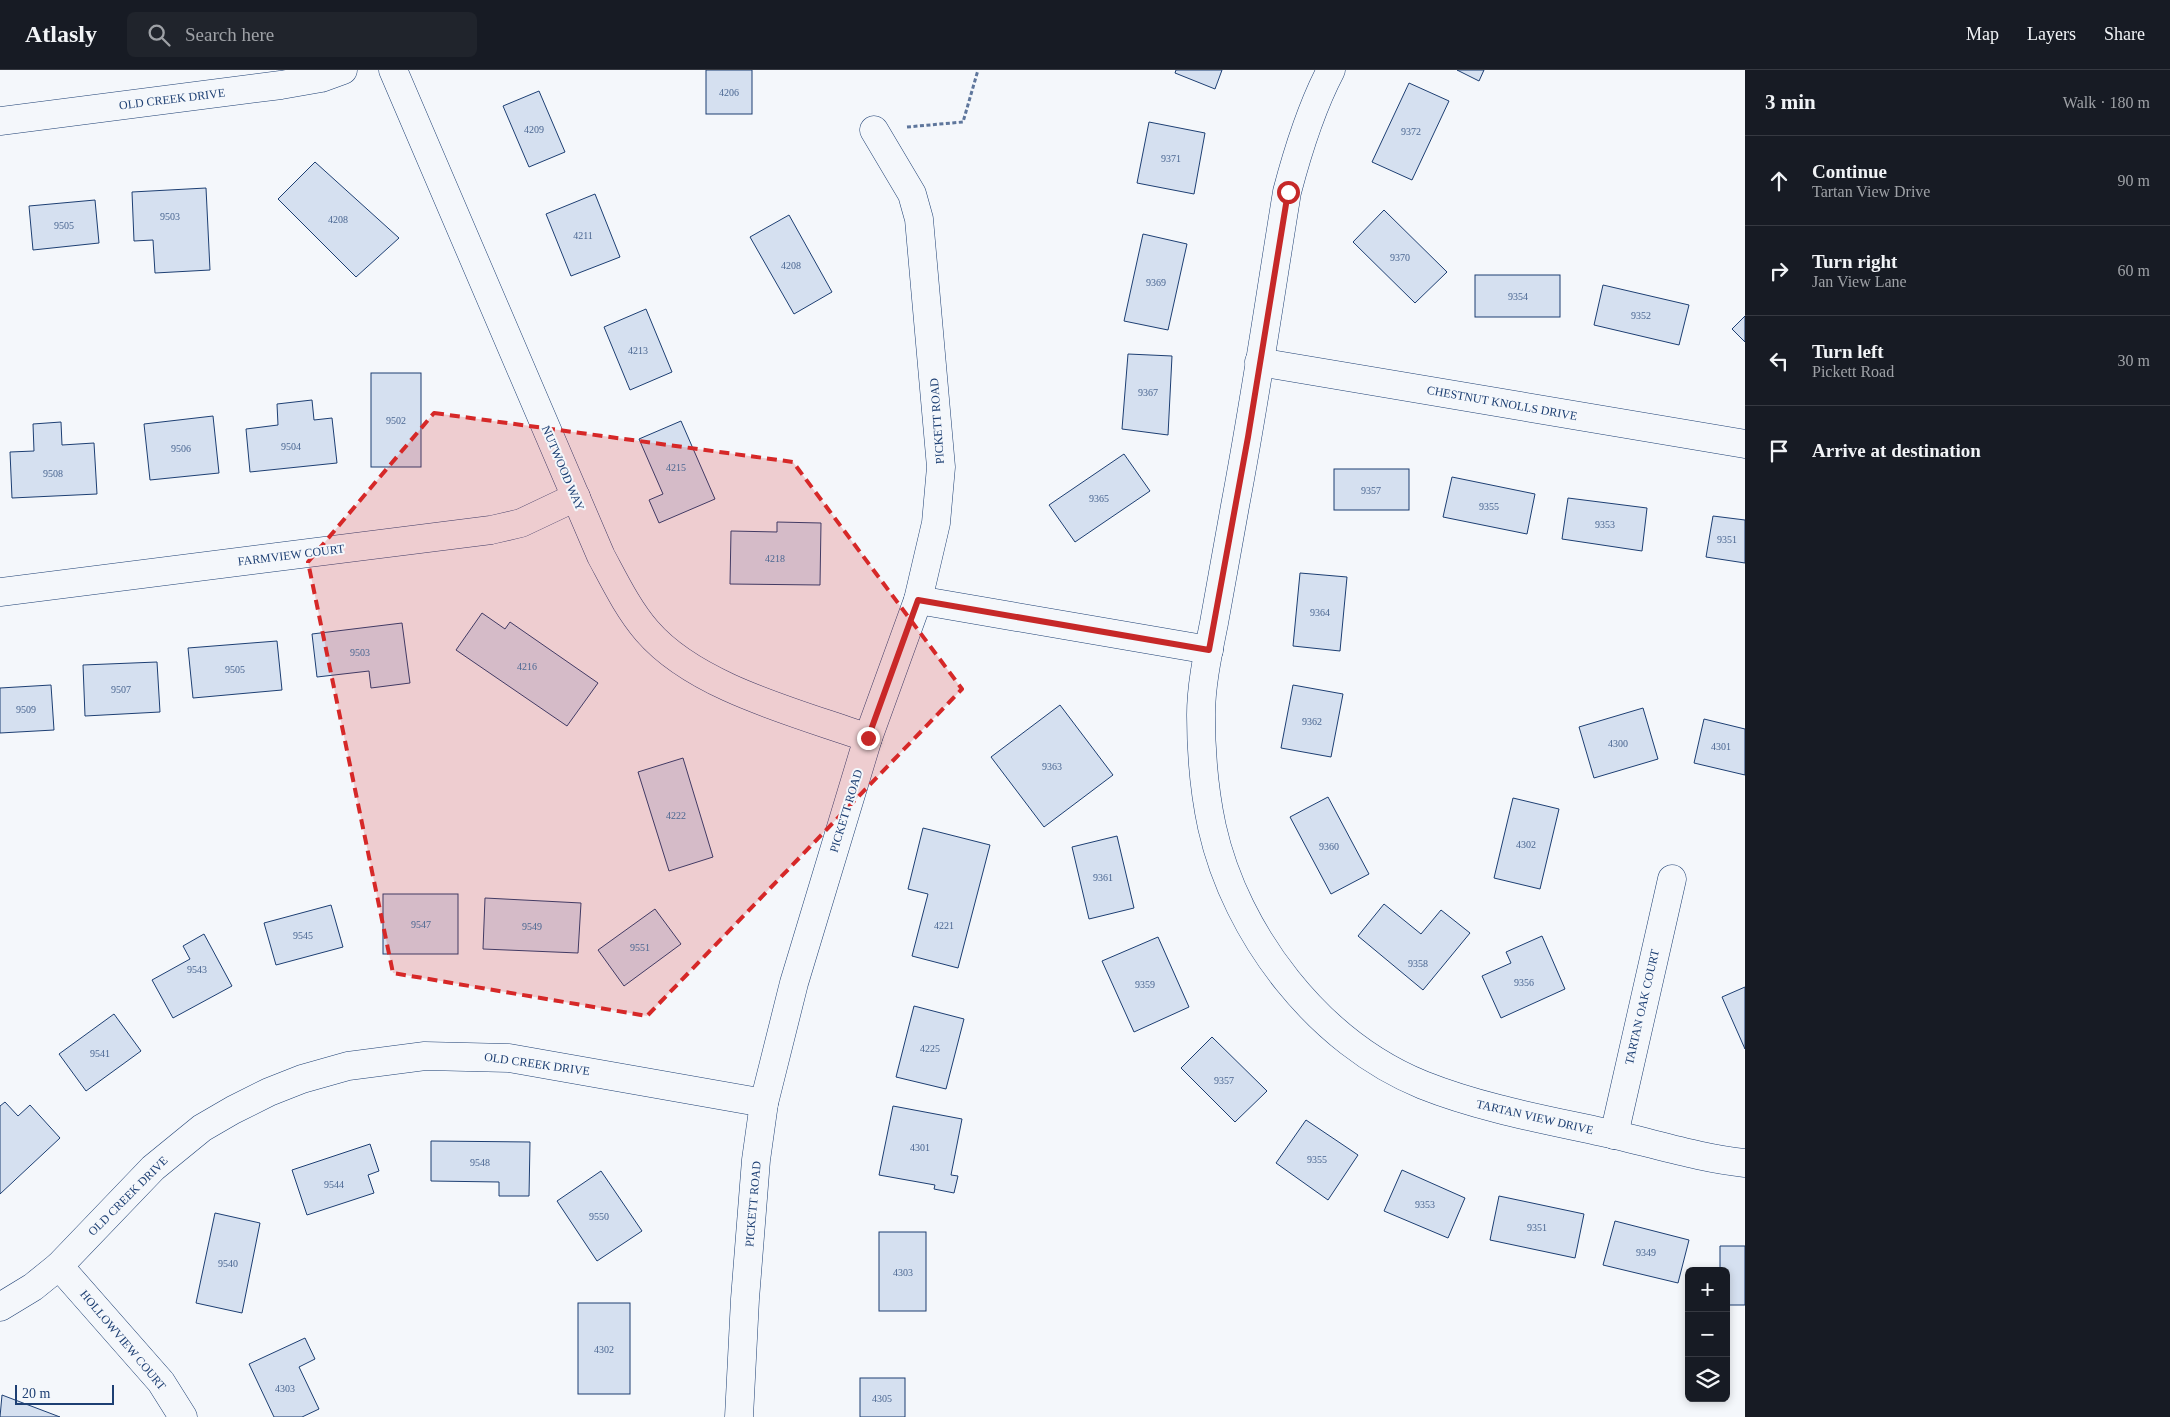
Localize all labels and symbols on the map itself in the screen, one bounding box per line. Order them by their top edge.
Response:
street label: OLD CREEK DRIVE [118,86,226,112]
house number: 4206 [719,87,739,98]
house number: 4209 [524,124,544,135]
house number: 9372 [1401,126,1421,137]
house number: 9371 [1161,153,1181,164]
route start [1277,181,1300,204]
house number: 9503 [160,211,180,222]
house number: 4208 [328,214,348,225]
house number: 9505 [54,220,74,231]
house number: 4211 [573,230,593,241]
house number: 9370 [1390,252,1410,263]
house number: 4208 [781,260,801,271]
house number: 9369 [1146,277,1166,288]
house number: 9354 [1508,291,1528,302]
house number: 9352 [1631,310,1651,321]
house number: 4213 [628,345,648,356]
street label: PICKETT ROAD [927,377,947,464]
street label: CHESTNUT KNOLLS DRIVE [1426,383,1578,423]
house number: 9367 [1138,387,1158,398]
house number: 9502 [386,415,406,426]
street label: NUTWOOD WAY [539,423,587,513]
house number: 9504 [281,441,301,452]
house number: 9506 [171,443,191,454]
house number: 4215 [666,462,686,473]
house number: 9508 [43,468,63,479]
house number: 9357 [1361,485,1381,496]
house number: 9365 [1089,493,1109,504]
house number: 9355 [1479,501,1499,512]
house number: 9353 [1595,519,1615,530]
house number: 9351 [1717,534,1737,545]
street label: FARMVIEW COURT [237,541,346,568]
house number: 4218 [765,553,785,564]
house number: 9364 [1310,607,1330,618]
house number: 9503 [350,647,370,658]
house number: 4216 [517,661,537,672]
house number: 9505 [225,664,245,675]
house number: 9507 [111,684,131,695]
house number: 9509 [16,704,36,715]
house number: 9362 [1302,716,1322,727]
route end [857,727,880,750]
house number: 4300 [1608,738,1628,749]
house number: 4301 [1711,741,1731,752]
house number: 9363 [1042,761,1062,772]
street label: PICKETT ROAD [827,767,865,854]
house number: 4222 [666,810,686,821]
house number: 4302 [1516,839,1536,850]
house number: 9360 [1319,841,1339,852]
house number: 9361 [1093,872,1113,883]
house number: 9547 [411,919,431,930]
house number: 4221 [934,920,954,931]
house number: 9549 [522,921,542,932]
house number: 9545 [293,930,313,941]
house number: 9551 [630,942,650,953]
street label: TARTAN OAK COURT [1622,947,1662,1066]
house number: 9358 [1408,958,1428,969]
house number: 9543 [187,964,207,975]
house number: 9356 [1514,977,1534,988]
house number: 9359 [1135,979,1155,990]
house number: 4225 [920,1043,940,1054]
house number: 9541 [90,1048,110,1059]
street label: OLD CREEK DRIVE [483,1050,591,1078]
house number: 9357 [1214,1075,1234,1086]
street label: TARTAN VIEW DRIVE [1475,1097,1595,1137]
house number: 4301 [910,1142,930,1153]
street label: OLD CREEK DRIVE [85,1153,171,1239]
house number: 9355 [1307,1154,1327,1165]
house number: 9548 [470,1157,490,1168]
street label: PICKETT ROAD [742,1160,764,1248]
house number: 9544 [324,1179,344,1190]
house number: 9353 [1415,1199,1435,1210]
house number: 9550 [589,1211,609,1222]
house number: 9351 [1527,1222,1547,1233]
house number: 9349 [1636,1247,1656,1258]
house number: 9540 [218,1258,238,1269]
house number: 4303 [893,1267,913,1278]
street label: HOLLOWVIEW COURT [77,1287,169,1393]
house number: 4302 [594,1344,614,1355]
scale bar [15,1382,114,1405]
house number: 4303 [275,1383,295,1394]
house number: 4305 [872,1393,892,1404]

